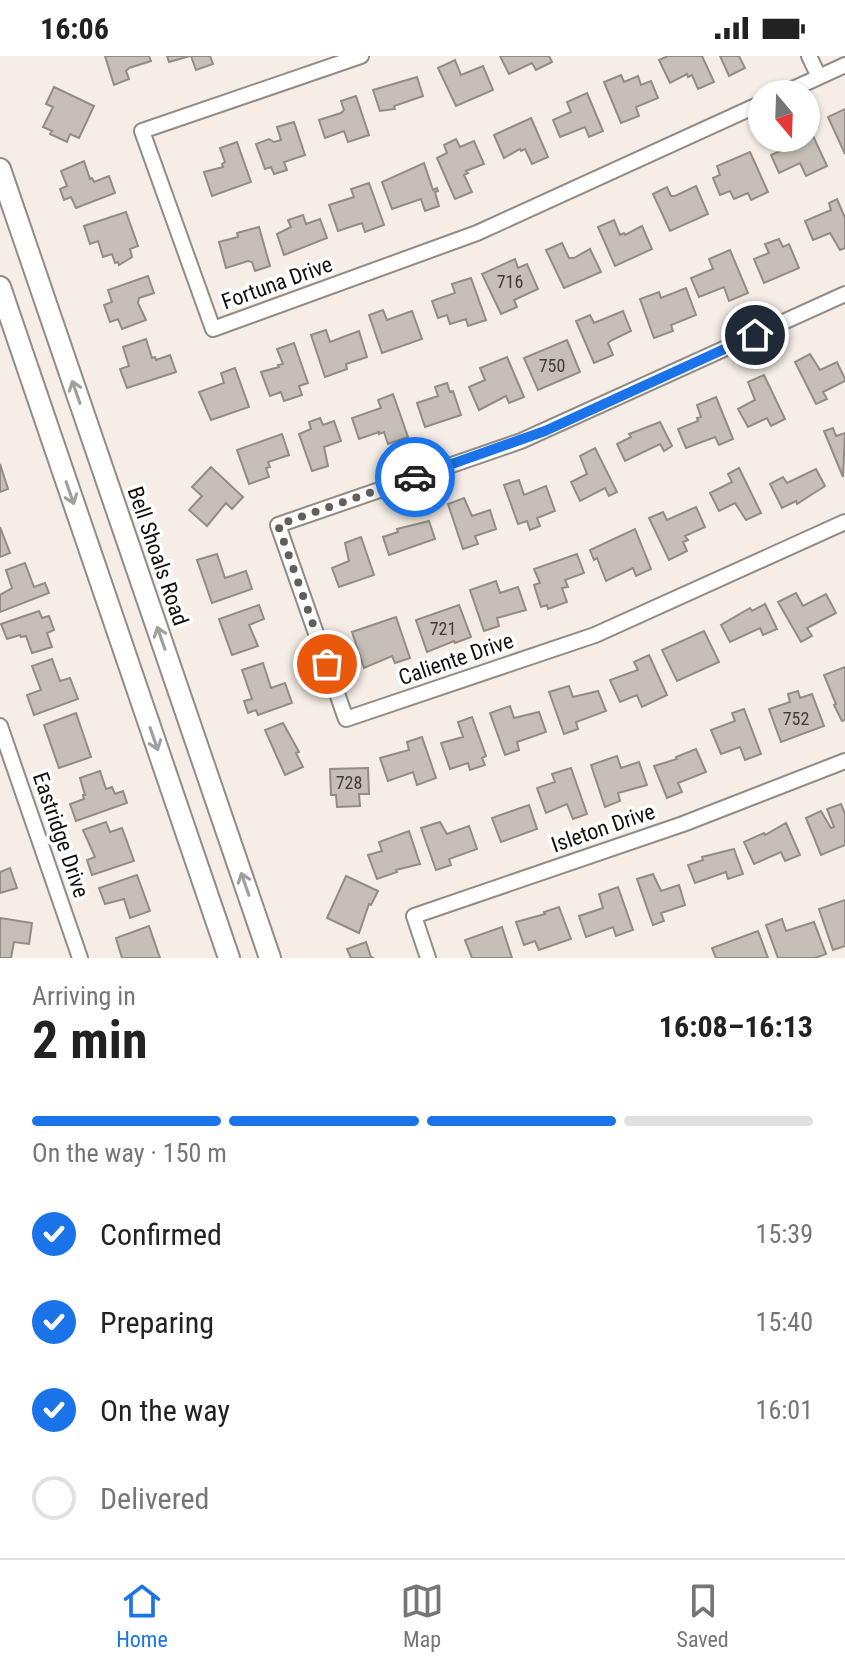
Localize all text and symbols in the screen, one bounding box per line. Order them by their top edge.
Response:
text: 16:06 [40,11,109,46]
north arrow [748,80,820,152]
map controls [748,80,820,152]
street label: Fortuna Drive [218,251,336,315]
house number: 716 [497,271,523,292]
pin [721,301,789,369]
icon: home [733,313,777,357]
house number: 750 [539,355,565,376]
one-way arrow [68,380,83,405]
courier [375,437,455,517]
icon: car [393,455,437,499]
one-way arrow [64,480,79,505]
street label: Bell Shoals Road [123,483,193,629]
house number: 721 [430,618,456,639]
one-way arrow [152,626,167,651]
street label: Caliente Drive [395,628,517,690]
pin [293,630,361,698]
icon: bag [305,642,349,686]
house number: 752 [783,708,809,729]
one-way arrow [148,726,163,751]
street label: Eastridge Drive [28,769,94,901]
house number: 728 [336,772,362,793]
street label: Isleton Drive [548,799,658,857]
one-way arrow [237,872,252,897]
text: Arriving in [32,981,136,1011]
text: 16:08–16:13 [659,1009,813,1044]
text: 2 min [32,1010,148,1071]
text: On the way · 150 m [32,1138,227,1168]
icon: check [32,1212,76,1256]
text: Confirmed [100,1217,222,1252]
text: 15:39 [756,1219,813,1249]
icon: check [32,1300,76,1344]
text: Preparing [100,1305,214,1340]
text: 15:40 [756,1307,813,1337]
icon: check [32,1388,76,1432]
text: On the way [100,1393,230,1428]
text: 16:01 [756,1395,813,1425]
text: Delivered [100,1481,209,1516]
tab: Home [116,1579,168,1652]
tab: Map [400,1579,444,1652]
tab: Saved [677,1579,729,1652]

